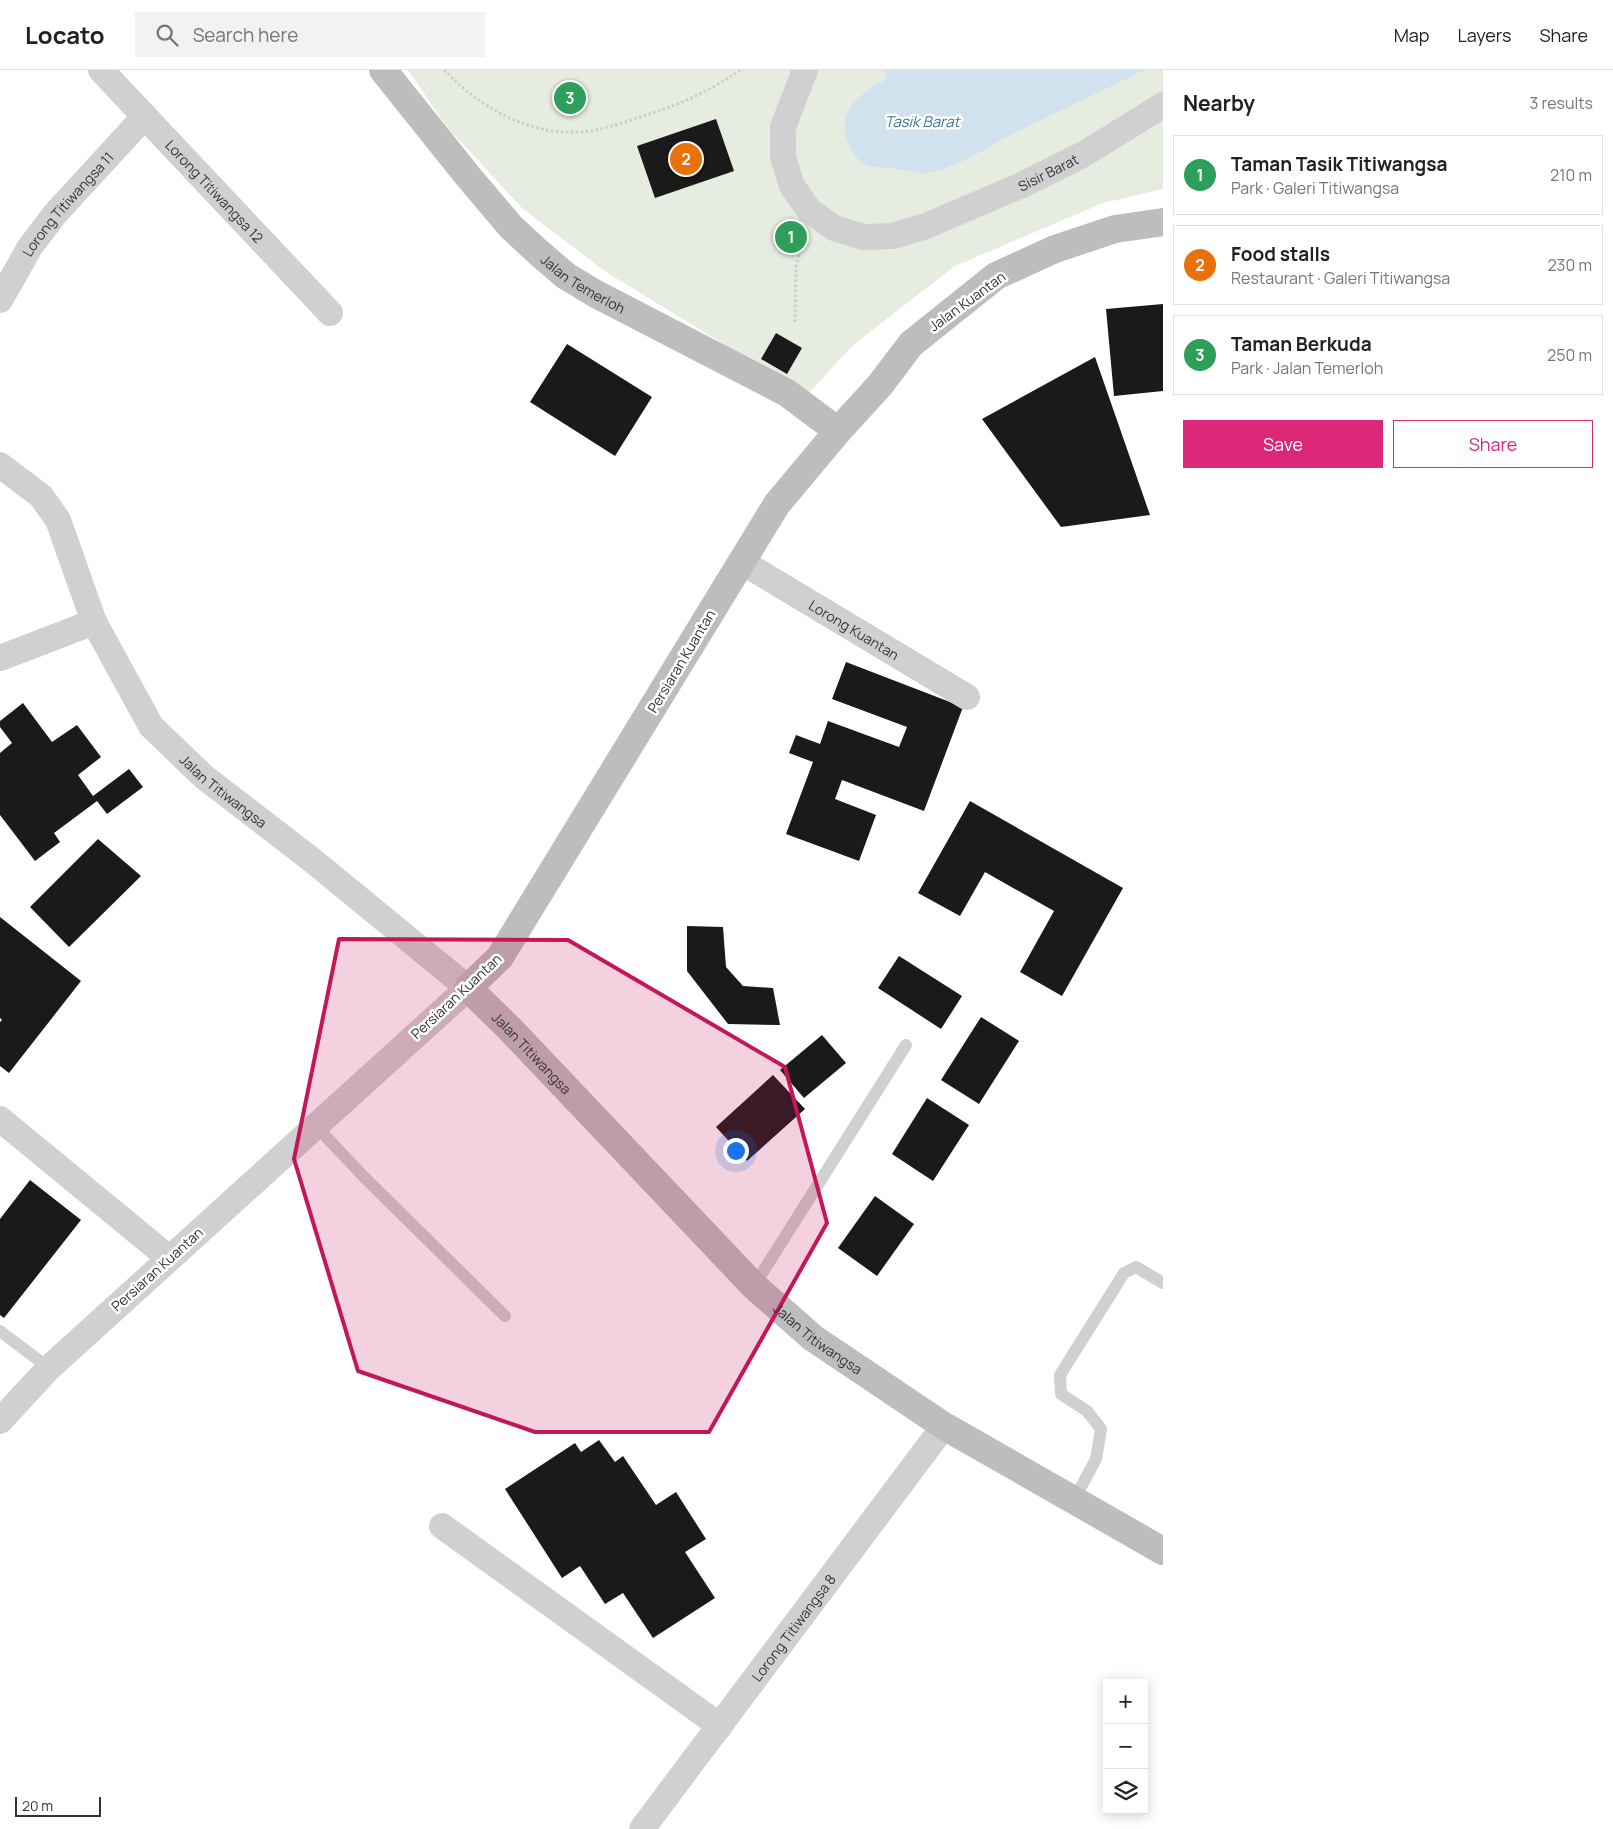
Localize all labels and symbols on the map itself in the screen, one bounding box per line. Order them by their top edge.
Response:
pin: 3 [554,79,586,117]
water label: Tasik Barat [884,111,961,132]
street label: Lorong Titiwangsa 12 [162,135,268,246]
pin: 2 [670,140,702,178]
street label: Lorong Titiwangsa 11 [17,147,117,260]
street label: Sisir Barat [1015,149,1082,195]
pin: 1 [775,218,807,256]
street label: Jalan Temerloh [537,250,629,317]
street label: Jalan Kuantan [925,267,1009,335]
street label: Lorong Kuantan [806,595,903,664]
street label: Persiaran Kuantan [643,606,719,716]
street label: Jalan Titiwangsa [176,750,271,832]
street label: Persiaran Kuantan [407,949,505,1043]
street label: Jalan Titiwangsa [488,1008,576,1098]
your location [723,1138,749,1164]
street label: Persiaran Kuantan [107,1223,207,1315]
street label: Jalan Titiwangsa [770,1298,866,1378]
street label: Lorong Titiwangsa 8 [747,1570,840,1685]
scale bar [15,1794,101,1817]

